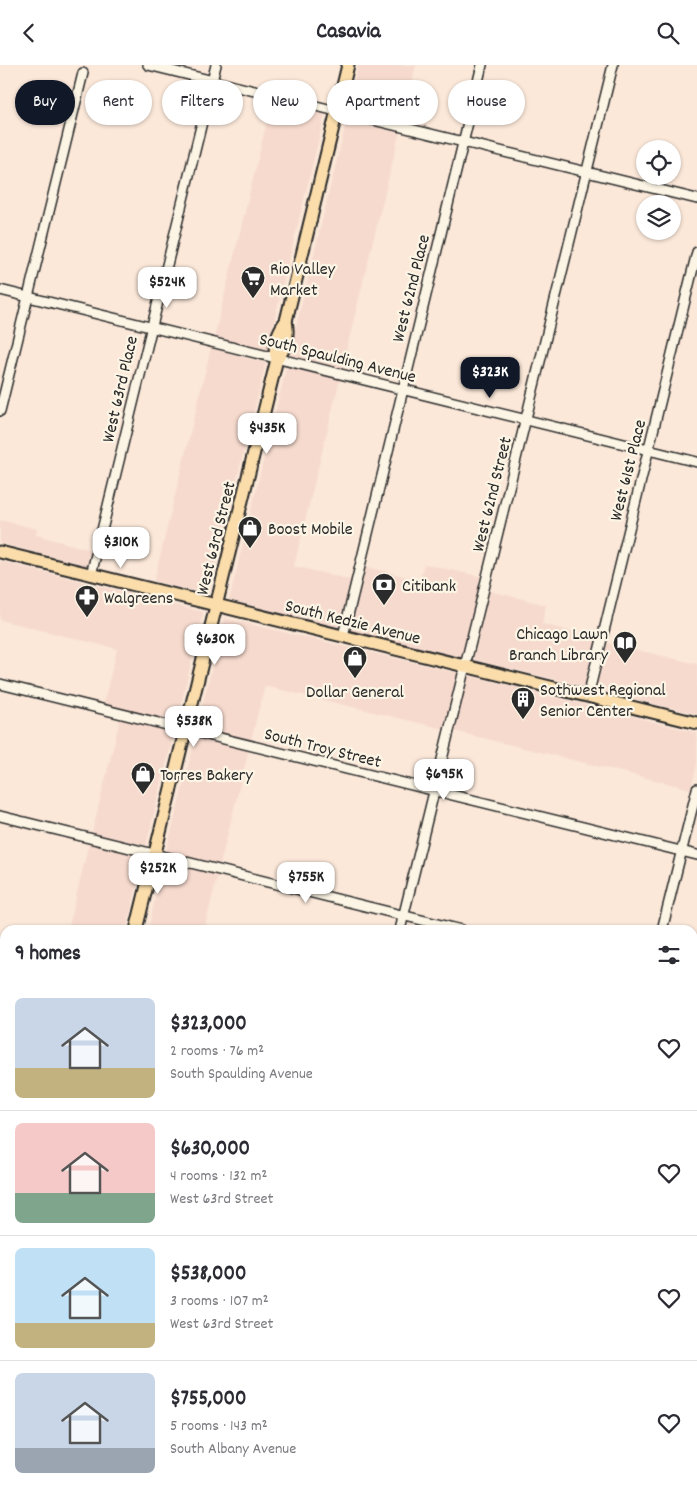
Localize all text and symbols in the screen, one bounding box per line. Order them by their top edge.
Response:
text: Casavia [316,17,381,48]
icon: back [15,19,43,47]
icon: search [654,19,682,47]
chip: Buy [15,80,75,125]
chip: Rent [85,80,152,125]
chip: Filters [162,80,243,125]
chip: New [253,80,317,125]
chip: Apartment [327,80,438,125]
chip: House [448,80,525,125]
map controls [636,140,681,240]
button: locate [636,140,681,185]
button: layers [636,195,681,240]
street label: West 62nd Place [387,232,438,345]
place label: Rio Valley Market [270,258,336,304]
supermarket icon: Rio Valley Market [240,265,266,299]
pin: $524K [132,267,202,309]
text: $524K [149,271,185,294]
street label: South Spaulding Avenue [256,328,418,391]
street label: West 63rd Place [97,334,146,445]
pin: $323K [455,357,525,399]
text: $323K [472,361,508,384]
pin: $435K [232,413,302,455]
text: $435K [249,417,285,440]
street label: West 61st Place [605,417,654,524]
street label: West 62nd Street [467,434,520,555]
street label: West 63rd Street [191,479,244,598]
shop icon: Boost Mobile [237,515,263,549]
place label: Boost Mobile [268,518,353,543]
pin: $310K [86,527,156,569]
text: $310K [104,531,138,554]
bank icon: Citibank [371,572,397,606]
place label: Citibank [402,575,456,600]
pharmacy icon: Walgreens [74,584,100,618]
place label: Walgreens [104,587,173,612]
street label: South Kedzie Avenue [282,595,423,652]
pin: $630K [180,623,250,666]
place label: Chicago Lawn Branch Library [509,623,609,669]
text: $630K [195,628,235,651]
library icon: Chicago Lawn Branch Library [612,630,638,664]
shop icon: Dollar General [342,645,368,679]
place label: Sothwest Regional Senior Center [540,679,666,725]
place label: Dollar General [306,681,405,706]
building icon: Sothwest Regional Senior Center [510,686,536,720]
pin: $538K [159,705,229,748]
text: $538K [176,710,212,733]
street label: South Troy Street [261,723,384,776]
pin: $695K [409,759,479,801]
shop icon: Torres Bakery [130,761,156,795]
text: $695K [425,763,463,786]
place label: Torres Bakery [160,764,254,789]
pin: $252K [123,853,193,895]
text: $252K [140,857,176,880]
pin: $755K [271,861,341,904]
text: $755K [288,866,324,889]
text: 9 homes [15,940,81,970]
icon: filters [655,941,683,969]
text: $323,000 [170,1010,247,1040]
icon: home [55,1018,115,1078]
icon: heart [655,1034,683,1062]
text: 2 rooms · 76 m² [170,1040,264,1063]
text: South Spaulding Avenue [170,1063,313,1086]
text: $630,000 [170,1135,250,1165]
icon: home [55,1143,115,1203]
icon: heart [655,1159,683,1187]
text: 4 rooms · 132 m² [170,1165,267,1188]
text: West 63rd Street [170,1188,273,1211]
text: $538,000 [170,1260,246,1290]
icon: home [55,1268,115,1328]
icon: heart [655,1284,683,1312]
text: 3 rooms · 107 m² [170,1290,269,1313]
text: West 63rd Street [170,1313,273,1336]
text: $755,000 [170,1385,246,1415]
icon: home [55,1393,115,1453]
icon: heart [655,1409,683,1437]
text: 5 rooms · 143 m² [170,1415,268,1438]
text: South Albany Avenue [170,1438,296,1461]

